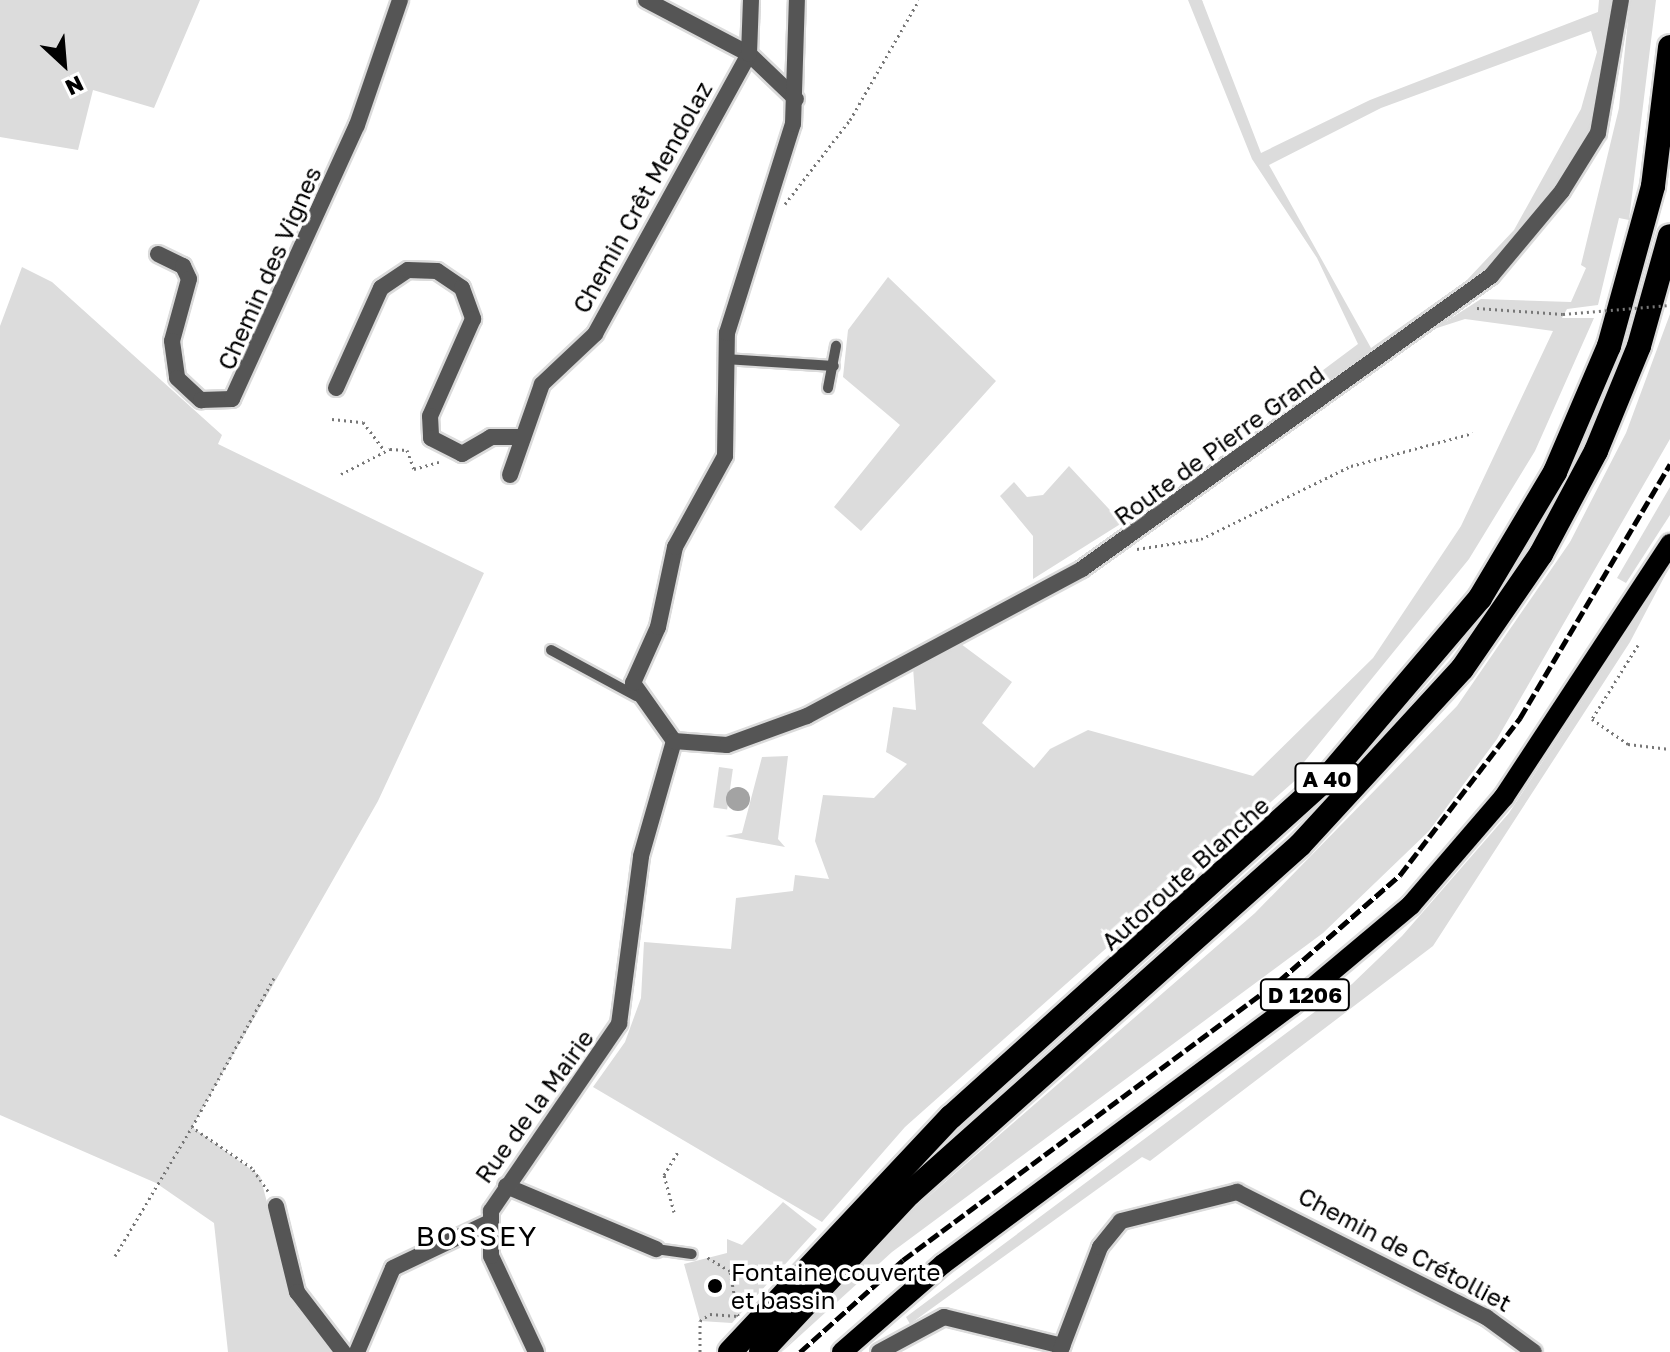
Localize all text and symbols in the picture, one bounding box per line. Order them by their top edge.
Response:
north arrow [24,24,104,104]
text: N [61,70,88,102]
street label: Chemin Crêt Mendolaz [566,76,718,318]
street label: Chemin des Vignes [211,162,327,374]
street label: Route de Pierre Grand [1108,359,1330,531]
road number: A 40 [1293,761,1361,797]
street label: Autoroute Blanche [1095,790,1275,956]
road number: D 1206 [1259,977,1351,1013]
street label: Rue de la Mairie [469,1024,599,1188]
street label: Chemin de Crétolliet [1294,1181,1516,1317]
district label: BOSSEY [416,1219,538,1253]
place label: Fontaine couverte et bassin [731,1258,940,1314]
marker: Fontaine couverte et bassin [706,1277,724,1295]

